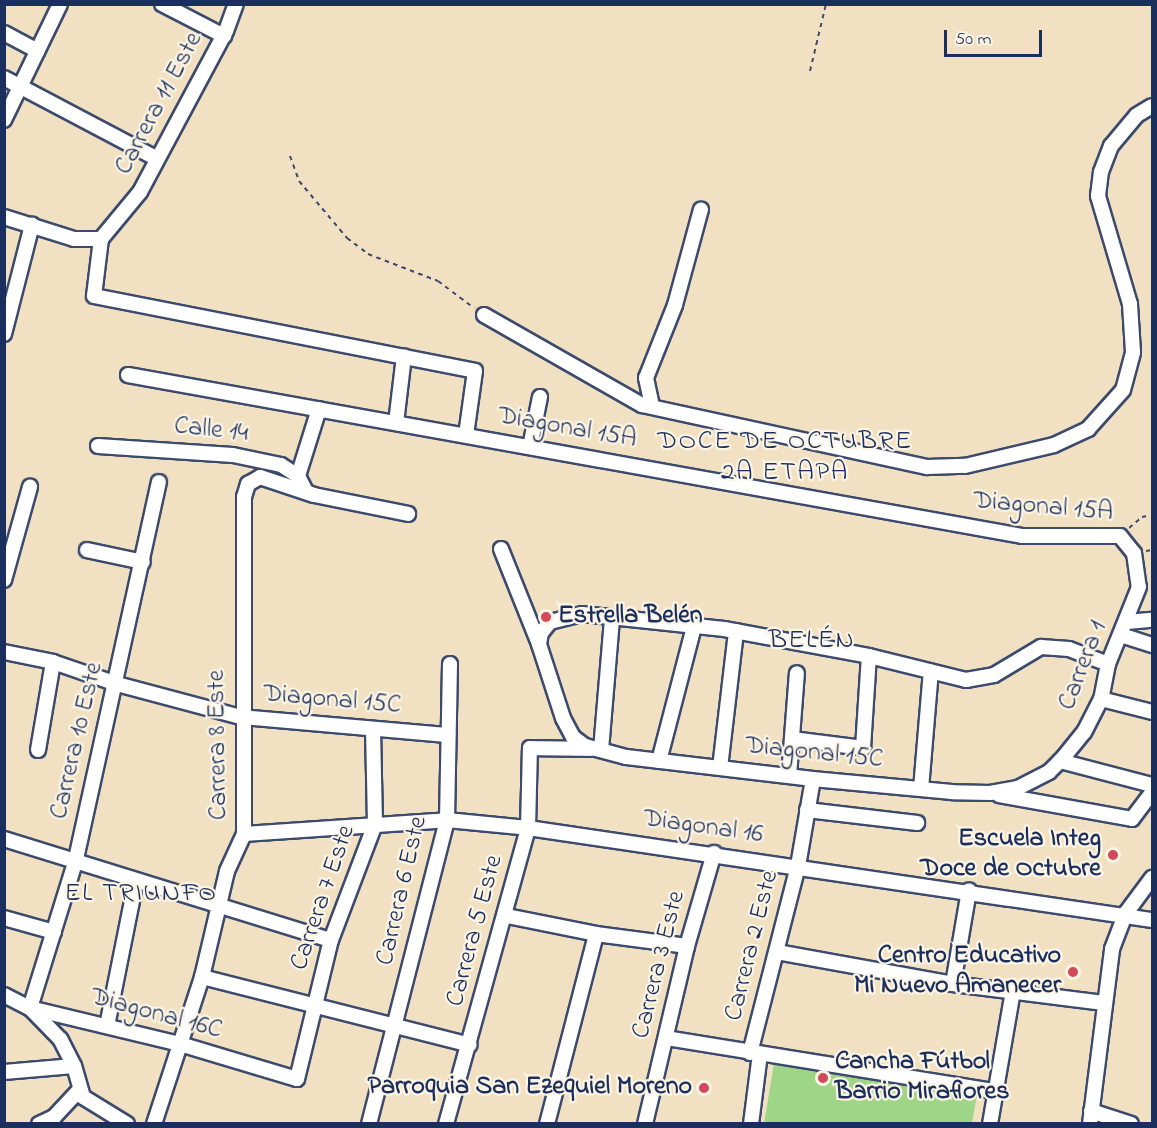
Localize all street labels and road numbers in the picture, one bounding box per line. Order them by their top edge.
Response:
street label: Carrera 11 Este [109,27,211,181]
street label: Diagonal 15A [495,401,639,457]
street label: Calle 14 [172,412,250,450]
street label: Diagonal 15A [972,486,1114,530]
street label: Carrera 1 [1053,617,1115,715]
street label: Carrera 10 Este [45,660,111,822]
street label: Carrera 8 Este [202,670,236,820]
street label: Diagonal 15C [262,679,402,723]
street label: Diagonal 15C [744,731,884,777]
street label: Diagonal 16 [641,804,765,852]
street label: Carrera 6 Este [371,813,435,969]
street label: Carrera 7 Este [285,821,363,975]
street label: Carrera 5 Este [441,852,511,1010]
street label: Carrera 2 Este [719,868,787,1024]
street label: Carrera 3 Este [627,888,693,1042]
street label: Diagonal 16C [87,982,225,1048]

